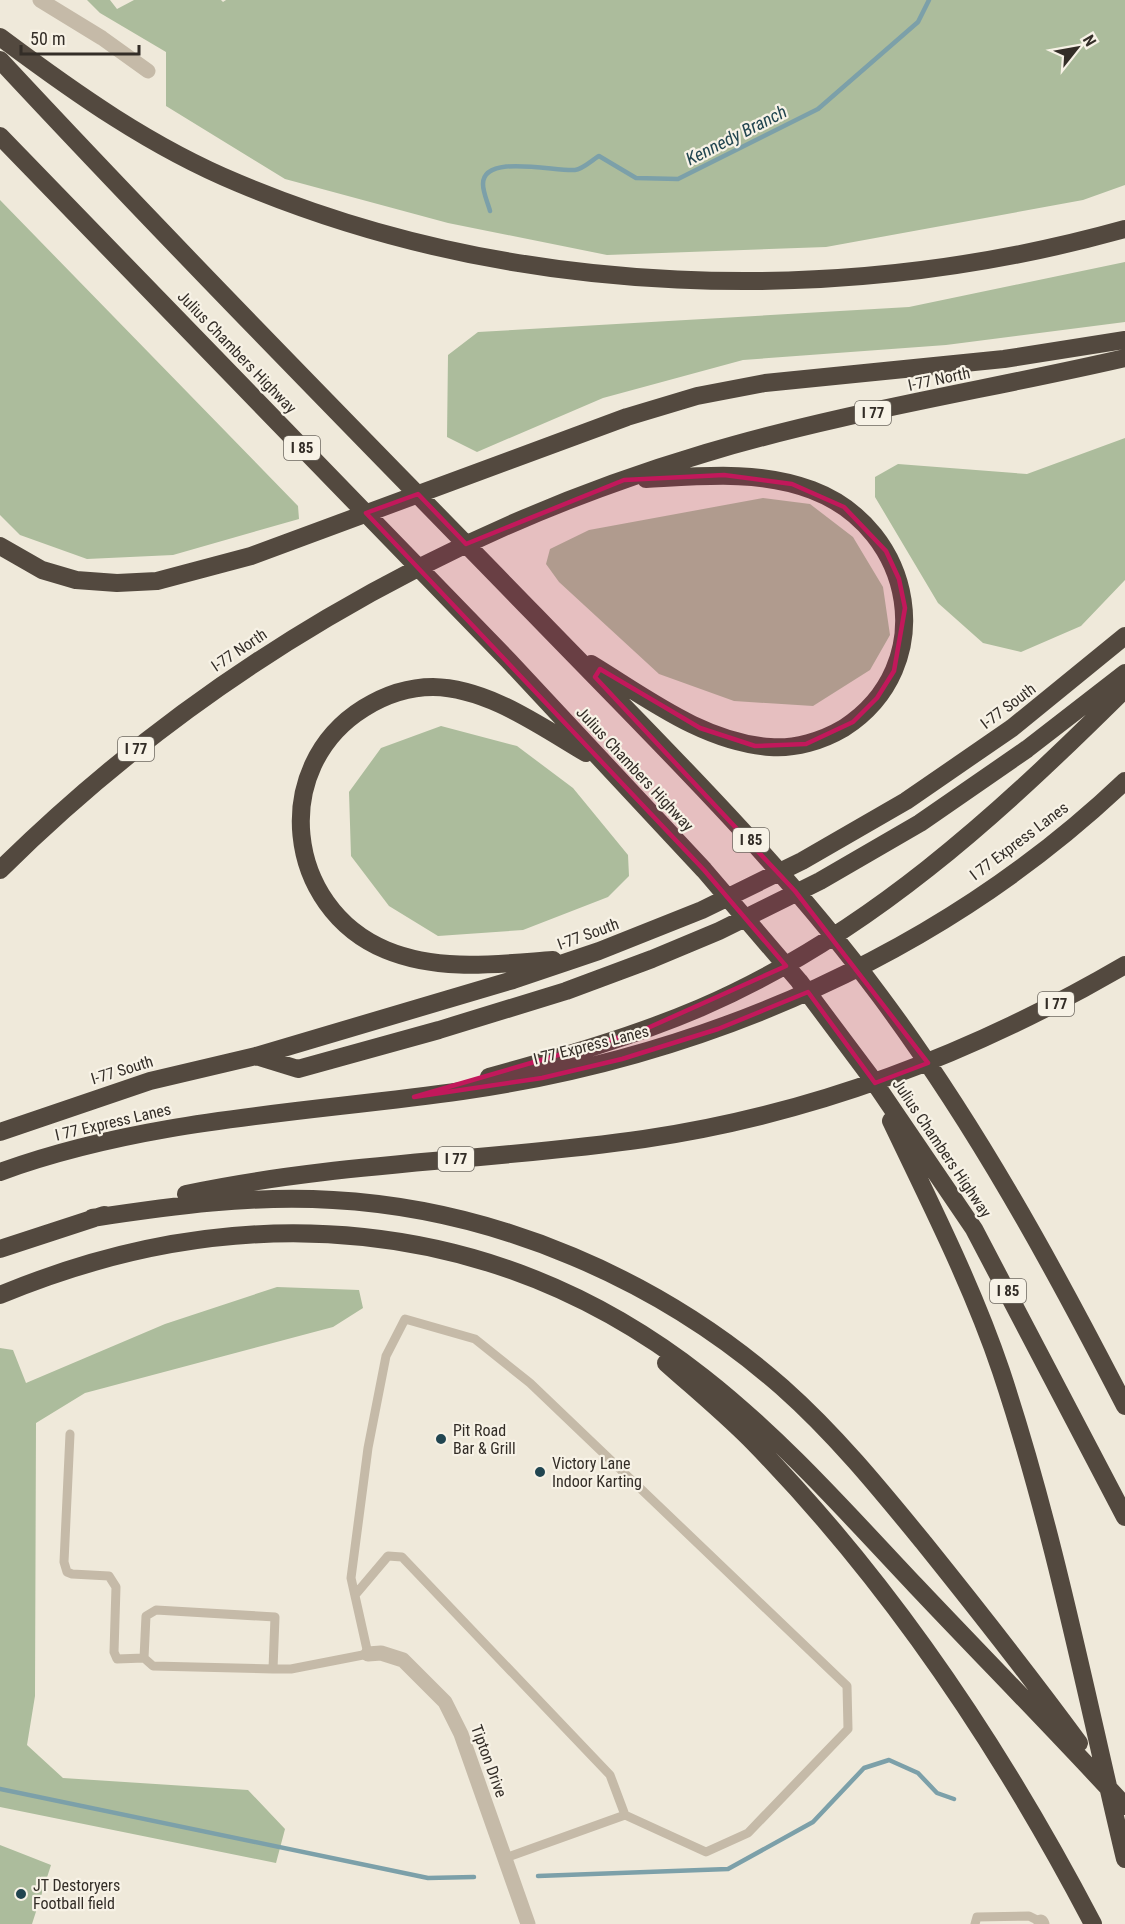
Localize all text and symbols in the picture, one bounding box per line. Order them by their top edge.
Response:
scale bar [21,18,140,56]
north arrow [1047,18,1107,78]
text: 50 m [30,28,65,49]
text: N [1079,31,1100,50]
water label: Kennedy Branch [682,101,790,169]
street label: Julius Chambers Highway [174,287,301,417]
street label: I-77 North [906,363,972,395]
road number: I 77 [855,401,891,425]
road number: I 85 [284,436,320,460]
street label: I-77 North [208,624,270,676]
street label: I-77 South [977,679,1039,733]
street label: Julius Chambers Highway [572,703,698,835]
road number: I 77 [118,737,154,761]
street label: I 77 Express Lanes [966,798,1072,884]
road number: I 85 [733,828,769,852]
street label: I-77 South [555,914,621,954]
road number: I 77 [1038,992,1074,1016]
street label: I 77 Express Lanes [531,1021,651,1069]
street label: I-77 South [89,1052,155,1088]
street label: Julius Chambers Highway [889,1075,996,1221]
street label: I 77 Express Lanes [53,1099,173,1145]
road number: I 77 [438,1147,474,1171]
road number: I 85 [990,1279,1026,1303]
place label: Pit Road Bar & Grill [453,1421,516,1458]
marker: Pit Road Bar & Grill [434,1432,448,1446]
place label: Victory Lane Indoor Karting [552,1454,642,1491]
marker: Victory Lane Indoor Karting [533,1465,547,1479]
street label: Tipton Drive [467,1722,511,1800]
place label: JT Destoryers Football field [33,1876,120,1913]
marker: JT Destoryers Football field [14,1887,28,1901]

